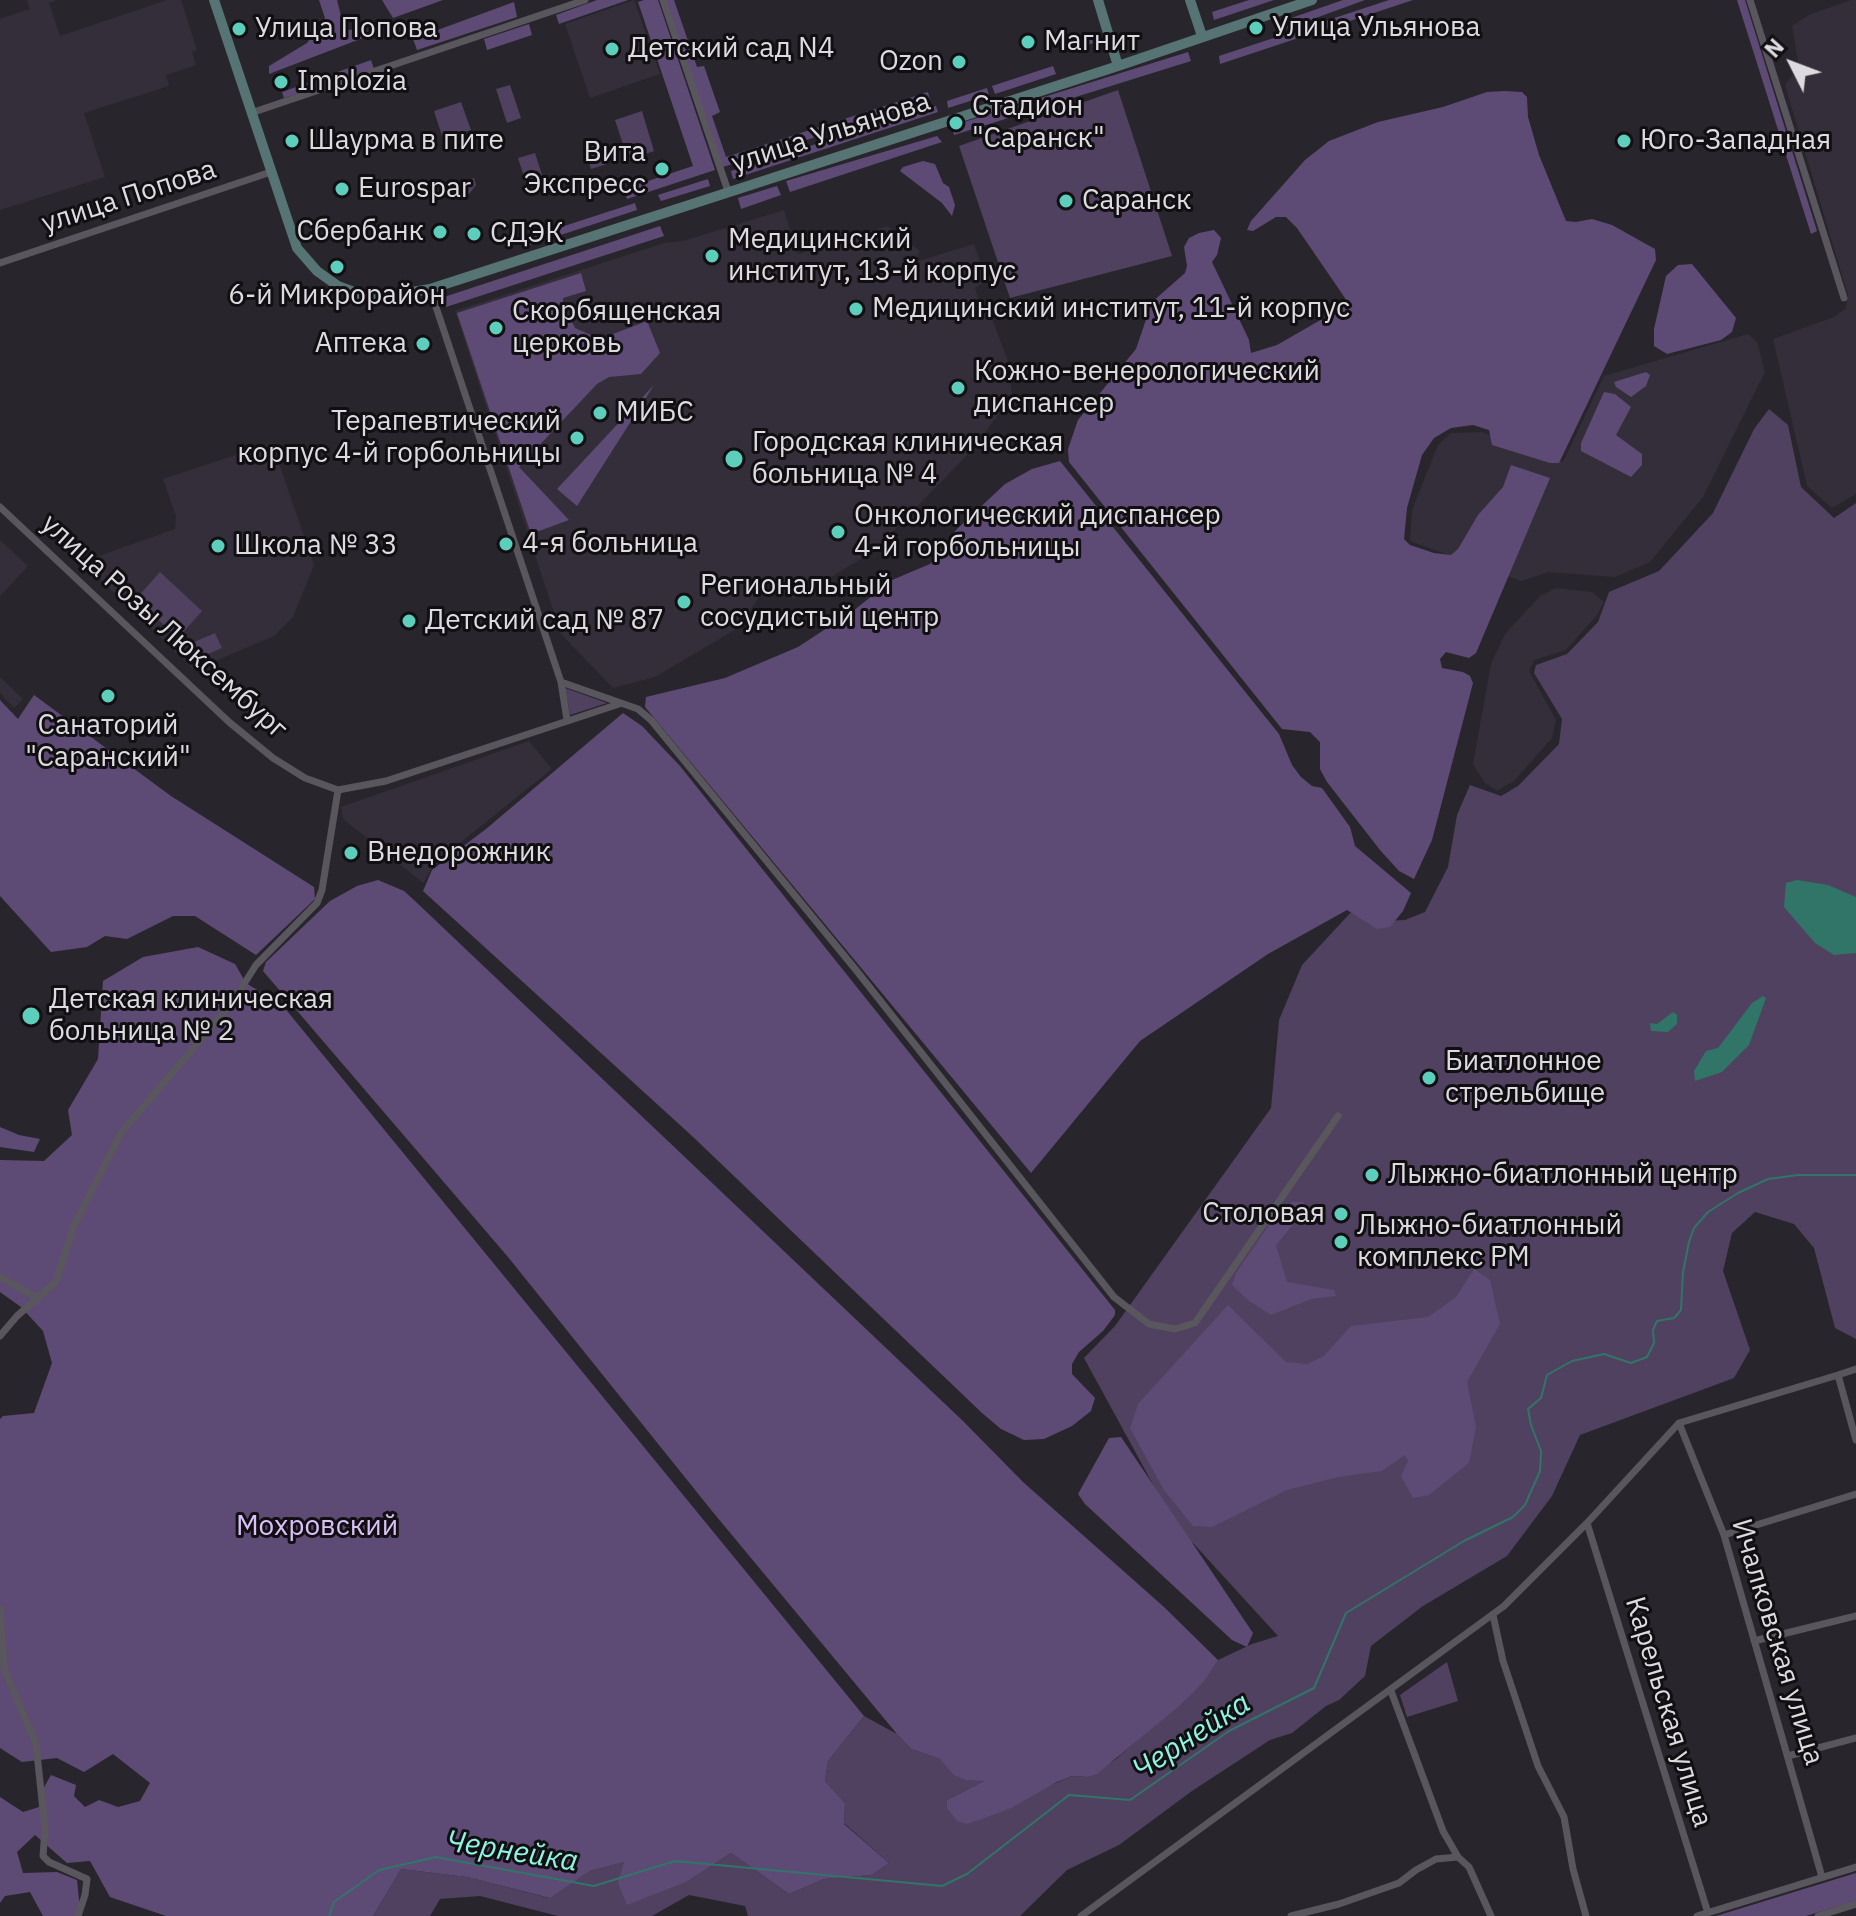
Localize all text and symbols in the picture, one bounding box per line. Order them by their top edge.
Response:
place label: Улица Ульянова [1272,11,1480,45]
place label: Улица Попова [255,12,438,46]
marker: Улица Ульянова [1247,19,1265,37]
marker: Улица Попова [230,20,248,38]
north arrow [1752,24,1832,104]
place label: Магнит [1044,25,1140,59]
place label: Детский сад N4 [628,32,835,66]
text: N [1758,32,1790,63]
marker: Магнит [1019,33,1037,51]
marker: Детский сад N4 [603,40,621,58]
place label: Ozon [879,45,943,79]
marker: Ozon [950,53,968,71]
place label: Implozia [297,65,407,99]
marker: Implozia [272,73,290,91]
street label: улица Ульянова [727,85,935,181]
place label: Стадион "Саранск" [972,90,1105,156]
marker: Стадион "Саранск" [947,114,965,132]
place label: Шаурма в пите [308,124,504,158]
place label: Юго-Западная [1640,124,1831,158]
marker: Шаурма в пите [283,132,301,150]
marker: Юго-Западная [1615,132,1633,150]
place label: Вита Экспресс [524,136,646,202]
street label: улица Попова [38,153,220,241]
marker: Вита Экспресс [653,160,671,178]
place label: Eurospar [358,172,471,206]
marker: Eurospar [333,180,351,198]
place label: Саранск [1082,184,1191,218]
marker: Саранск [1057,192,1075,210]
place label: Сбербанк [296,215,424,249]
place label: СДЭК [490,217,564,251]
marker: Сбербанк [431,223,449,241]
place label: Медицинский институт, 13-й корпус [728,223,1016,289]
marker: СДЭК [465,225,483,243]
marker: Медицинский институт, 13-й корпус [703,247,721,265]
marker: 6-й Микрорайон [328,258,346,276]
place label: 6-й Микрорайон [228,279,446,313]
place label: Медицинский институт, 11-й корпус [872,292,1350,326]
place label: Скорбященская церковь [512,295,721,361]
marker: Медицинский институт, 11-й корпус [847,300,865,318]
marker: Скорбященская церковь [487,319,505,337]
place label: Аптека [315,327,407,361]
marker: Аптека [414,335,432,353]
place label: Кожно-венерологический диспансер [974,355,1320,421]
marker: Кожно-венерологический диспансер [949,379,967,397]
place label: МИБС [616,396,694,430]
marker: МИБС [591,404,609,422]
place label: Терапевтический корпус 4-й горбольницы [237,405,561,471]
place label: Городская клиническая больница № 4 [752,426,1063,492]
marker: Терапевтический корпус 4-й горбольницы [568,429,586,447]
marker: Городская клиническая больница № 4 [723,448,745,470]
place label: Онкологический диспансер 4-й горбольницы [854,499,1221,565]
street label: улица Розы Люксембург [34,508,294,746]
marker: Онкологический диспансер 4-й горбольницы [829,523,847,541]
place label: 4-я больница [522,527,698,561]
place label: Школа № 33 [234,529,398,563]
marker: 4-я больница [497,535,515,553]
marker: Школа № 33 [209,537,227,555]
place label: Региональный сосудистый центр [700,569,939,635]
marker: Региональный сосудистый центр [675,593,693,611]
place label: Детский сад № 87 [425,604,664,638]
marker: Детский сад № 87 [400,612,418,630]
marker: Санаторий "Саранский" [99,687,117,705]
place label: Санаторий "Саранский" [25,709,191,775]
place label: Внедорожник [367,836,551,870]
marker: Внедорожник [342,844,360,862]
place label: Детская клиническая больница № 2 [49,983,333,1049]
marker: Детская клиническая больница № 2 [20,1005,42,1027]
place label: Биатлонное стрельбище [1445,1045,1605,1111]
marker: Биатлонное стрельбище [1420,1069,1438,1087]
place label: Лыжно-биатлонный центр [1388,1158,1738,1192]
marker: Лыжно-биатлонный центр [1363,1166,1381,1184]
place label: Столовая [1202,1197,1325,1231]
marker: Столовая [1332,1205,1350,1223]
place label: Лыжно-биатлонный комплекс РМ [1357,1209,1622,1275]
marker: Лыжно-биатлонный комплекс РМ [1332,1233,1350,1251]
park label: Мохровский [236,1510,398,1544]
street label: Ичалковская улица [1724,1515,1830,1769]
street label: Карельская улица [1617,1593,1719,1831]
water label: Чернейка [1126,1686,1258,1788]
water label: Чернейка [443,1824,581,1880]

